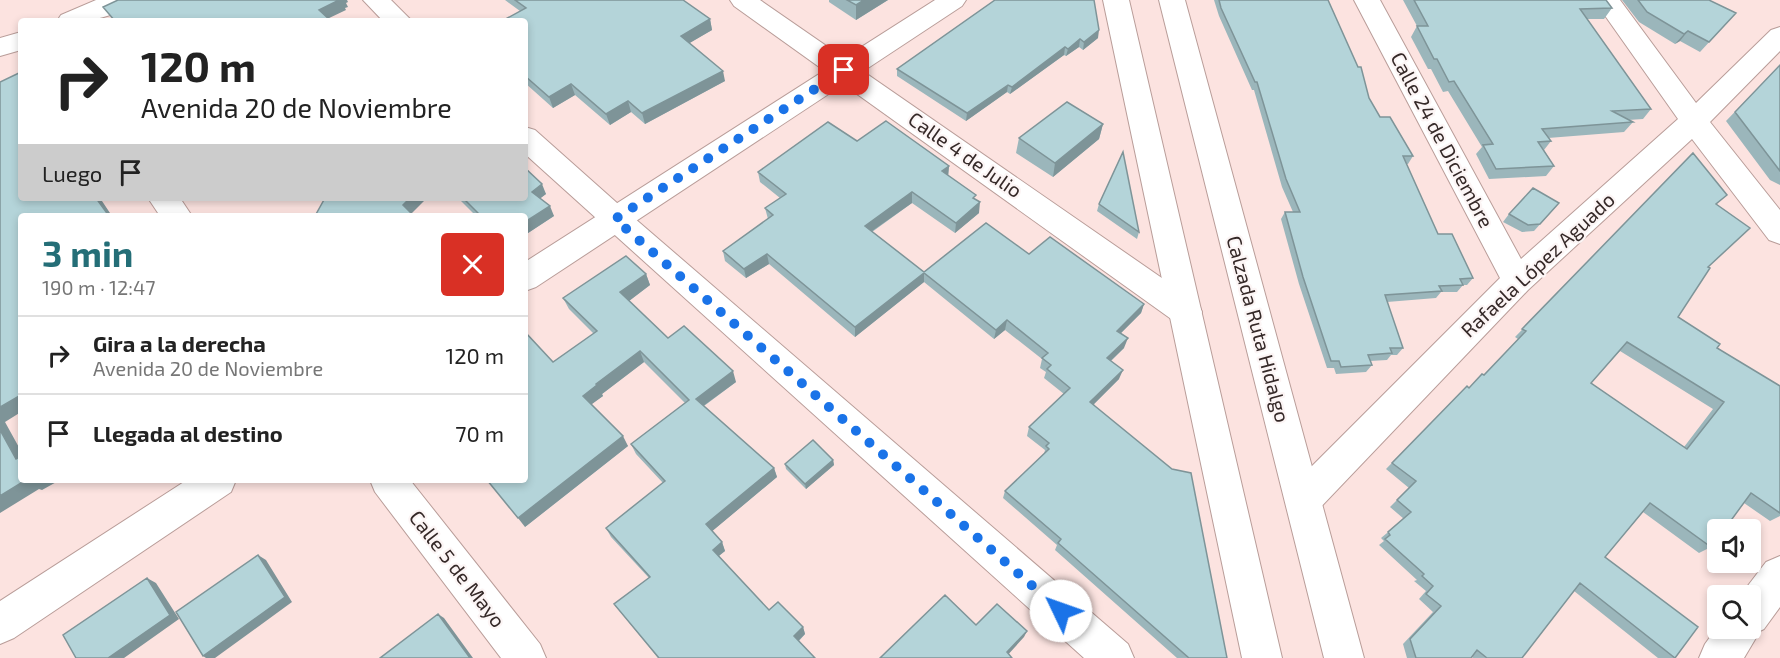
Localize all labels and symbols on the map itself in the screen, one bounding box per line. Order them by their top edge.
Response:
pin [818,44,869,95]
street label: Calle 24 de Diciembre [1386,48,1499,231]
street label: Calle 4 de Julio [904,106,1027,202]
street label: Rafaela López Aguado [1456,187,1619,342]
street label: Calzada Ruta Hidalgo [1222,233,1295,425]
street label: Calle 5 de Mayo [405,505,511,632]
position arrow [1029,579,1093,643]

